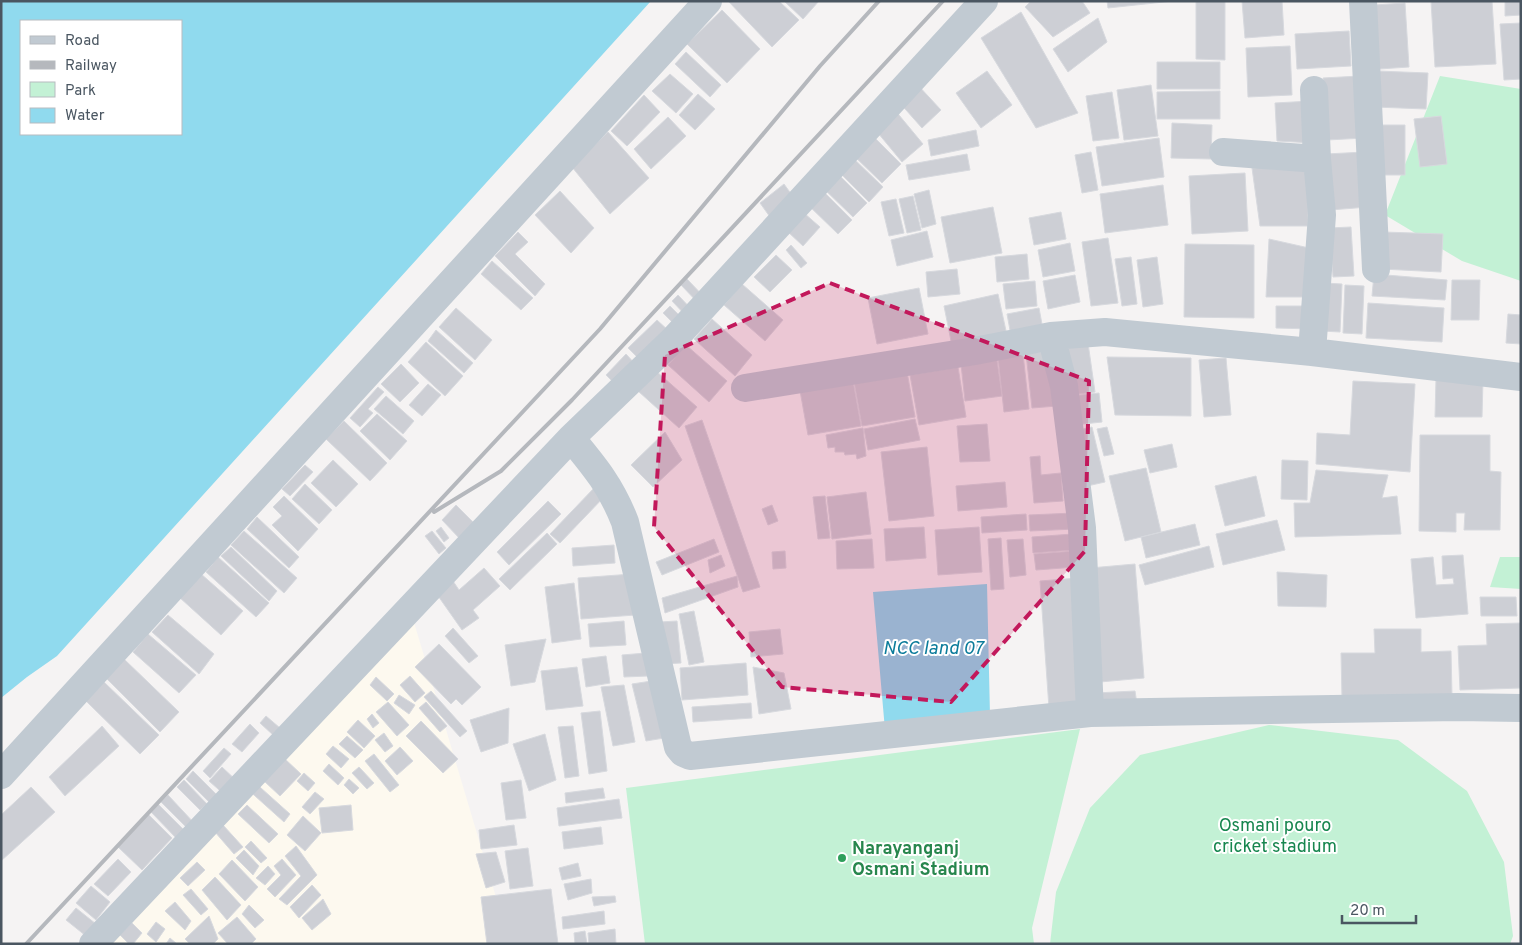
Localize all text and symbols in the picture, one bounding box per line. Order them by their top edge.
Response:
legend [20,20,182,135]
text: Road [65,32,100,51]
text: Railway [65,57,117,76]
text: Park [65,82,96,101]
text: Water [65,107,105,126]
water label: NCC land 07 [883,637,985,661]
park label: Osmani pouro cricket stadium [1213,815,1337,859]
place label: Narayanganj Osmani Stadium [852,838,989,882]
marker: Narayanganj Osmani Stadium [836,852,848,864]
scale bar [1342,892,1416,924]
text: 20 m [1350,902,1385,921]

